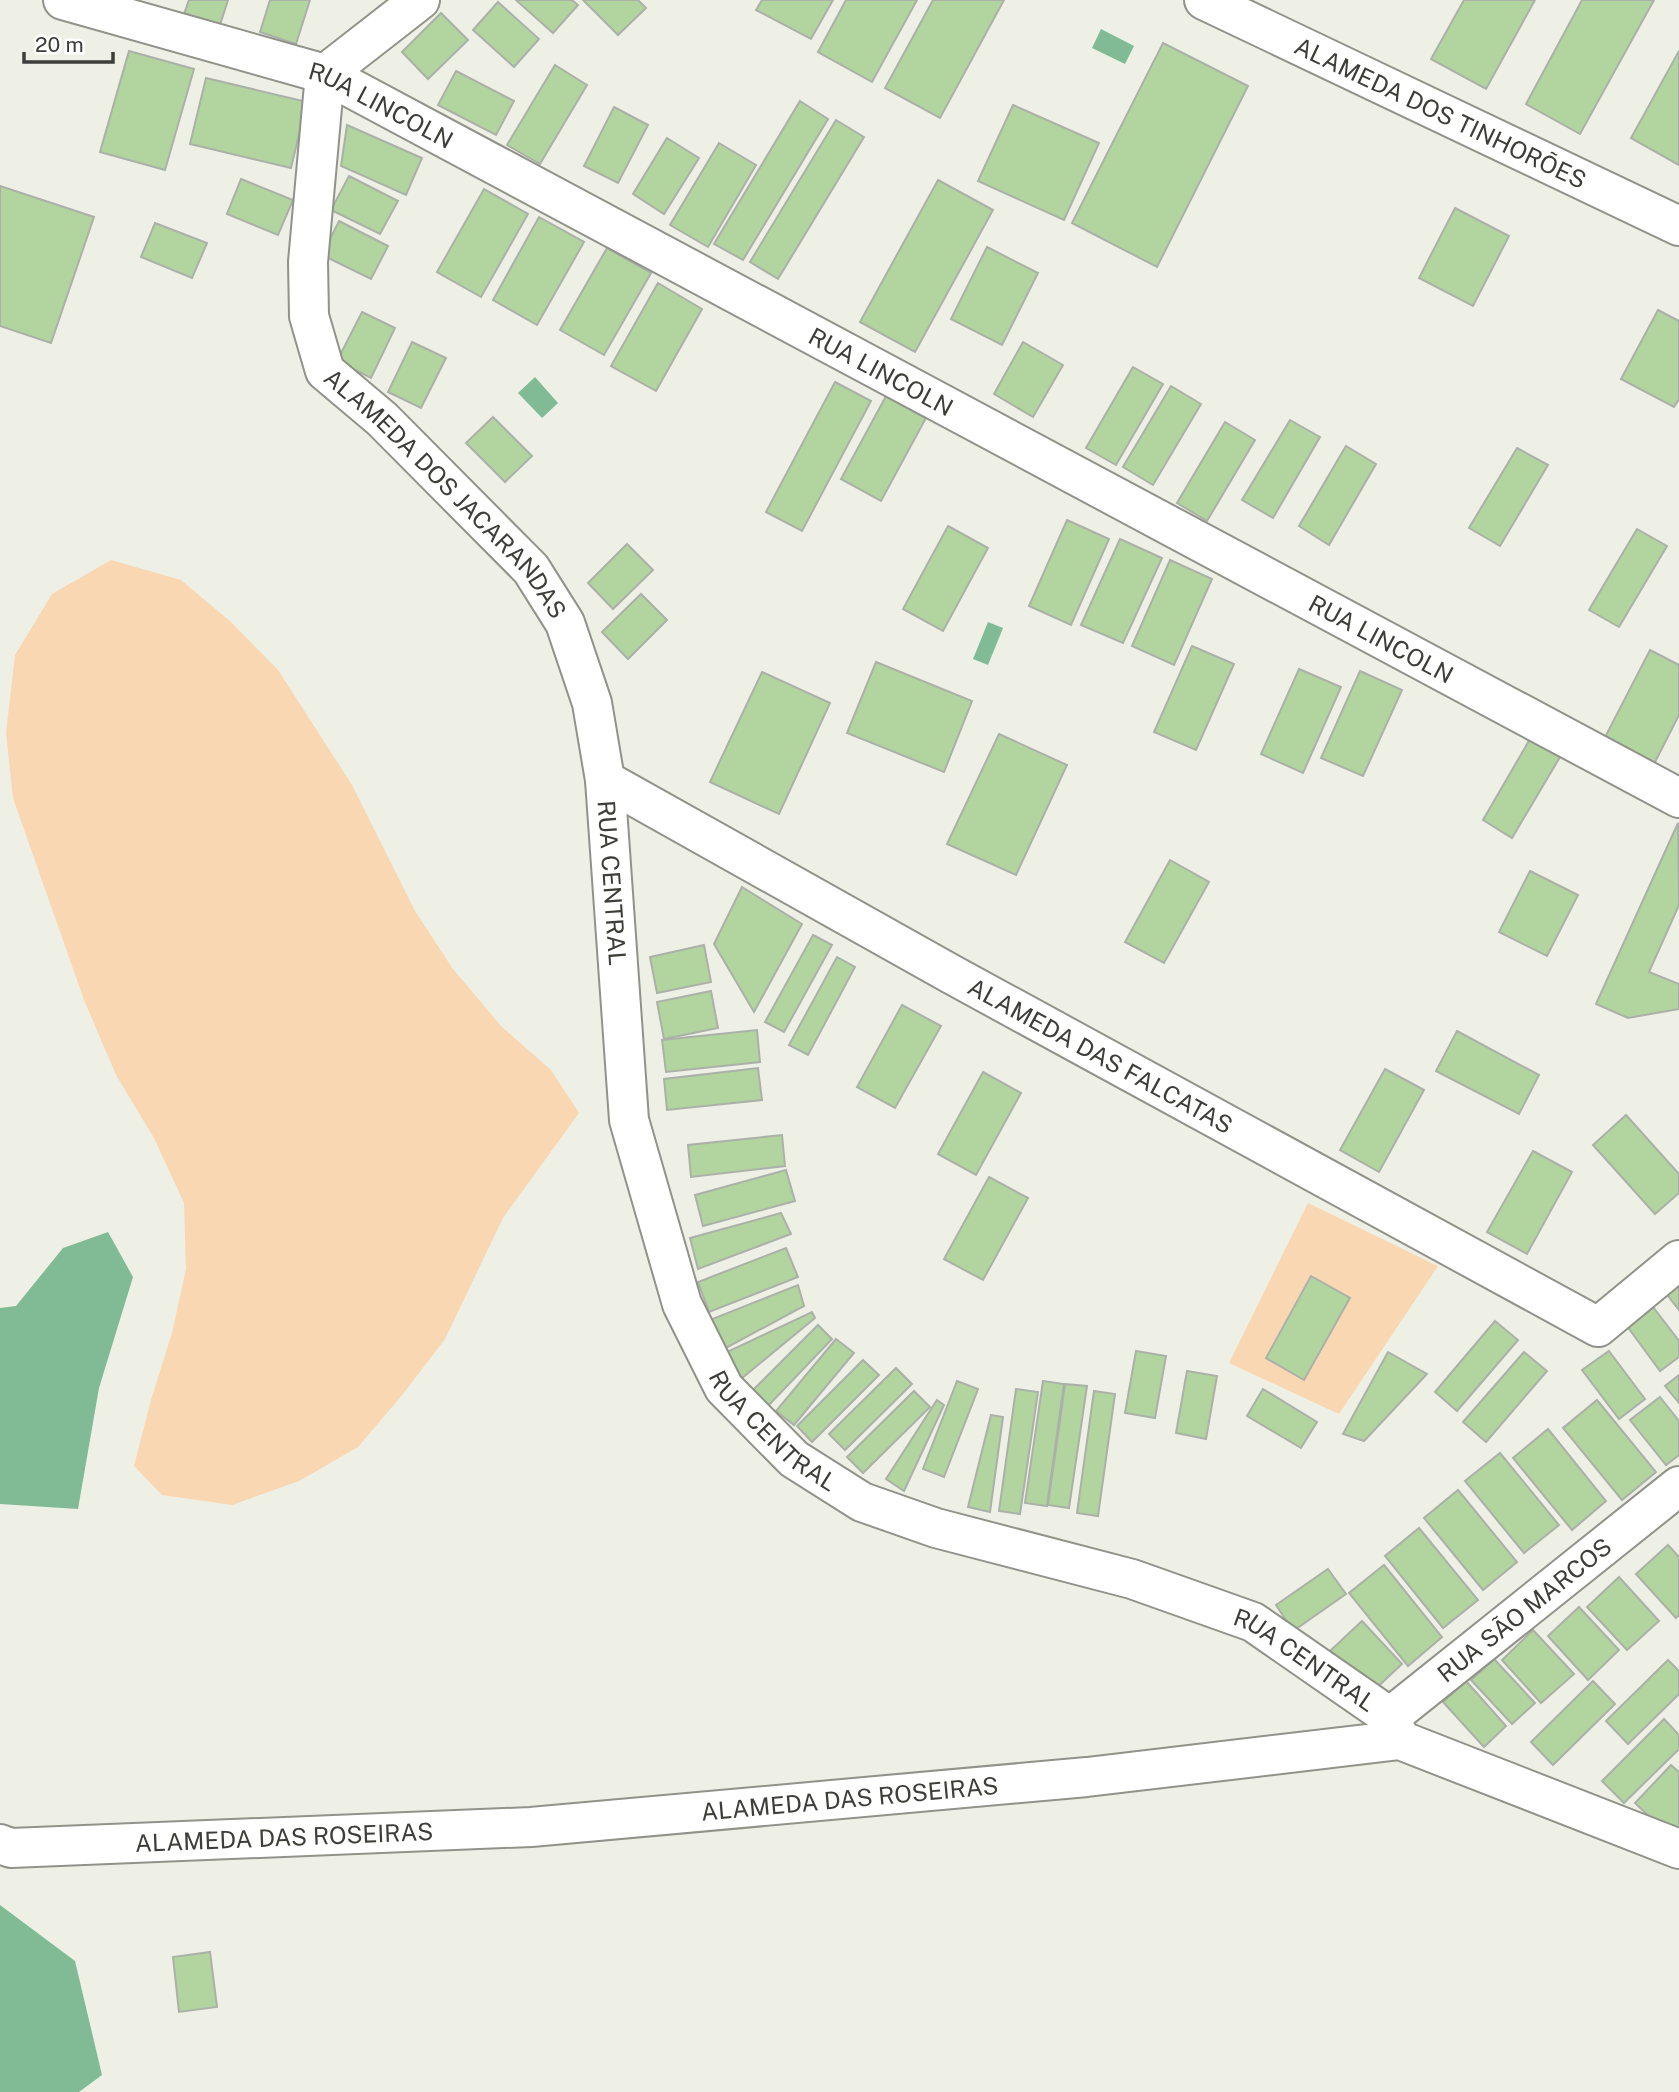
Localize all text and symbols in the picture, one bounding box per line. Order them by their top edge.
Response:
scale bar [24,21,114,65]
street label: ALAMEDA DOS TINHORÕES [1290,31,1591,194]
text: 20 m [35,32,84,57]
street label: RUA LINCOLN [306,56,458,154]
street label: RUA LINCOLN [804,321,958,421]
street label: ALAMEDA DOS JACARANDAS [319,363,572,623]
street label: RUA LINCOLN [1304,589,1458,689]
street label: RUA CENTRAL [592,799,632,967]
street label: ALAMEDA DAS FALCATAS [963,972,1238,1139]
street label: RUA CENTRAL [703,1366,842,1497]
street label: RUA SÃO MARCOS [1432,1532,1617,1688]
street label: RUA CENTRAL [1230,1602,1381,1717]
street label: ALAMEDA DAS ROSEIRAS [700,1771,1000,1826]
street label: ALAMEDA DAS ROSEIRAS [134,1817,434,1857]

